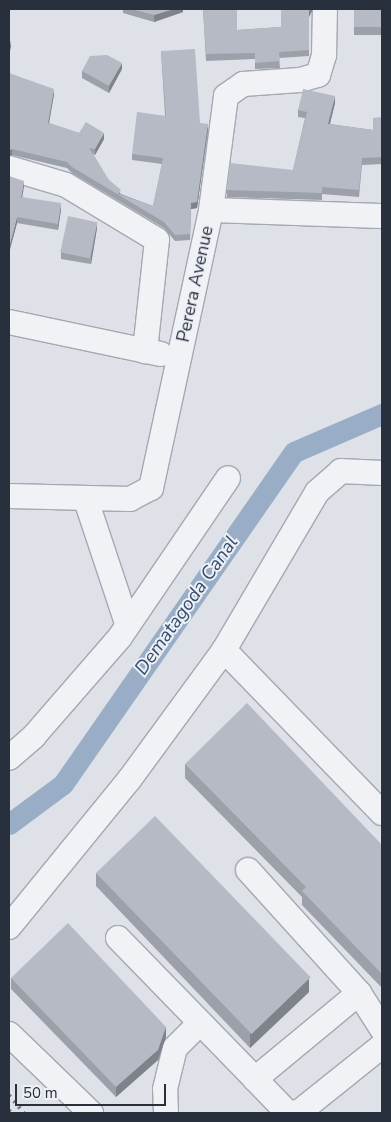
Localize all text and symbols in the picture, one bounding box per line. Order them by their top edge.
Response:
street label: Perera Avenue [172,224,218,344]
water label: Dematagoda Canal [131,532,243,680]
scale bar [18,1074,169,1106]
text: 50 m [23,1083,58,1103]

